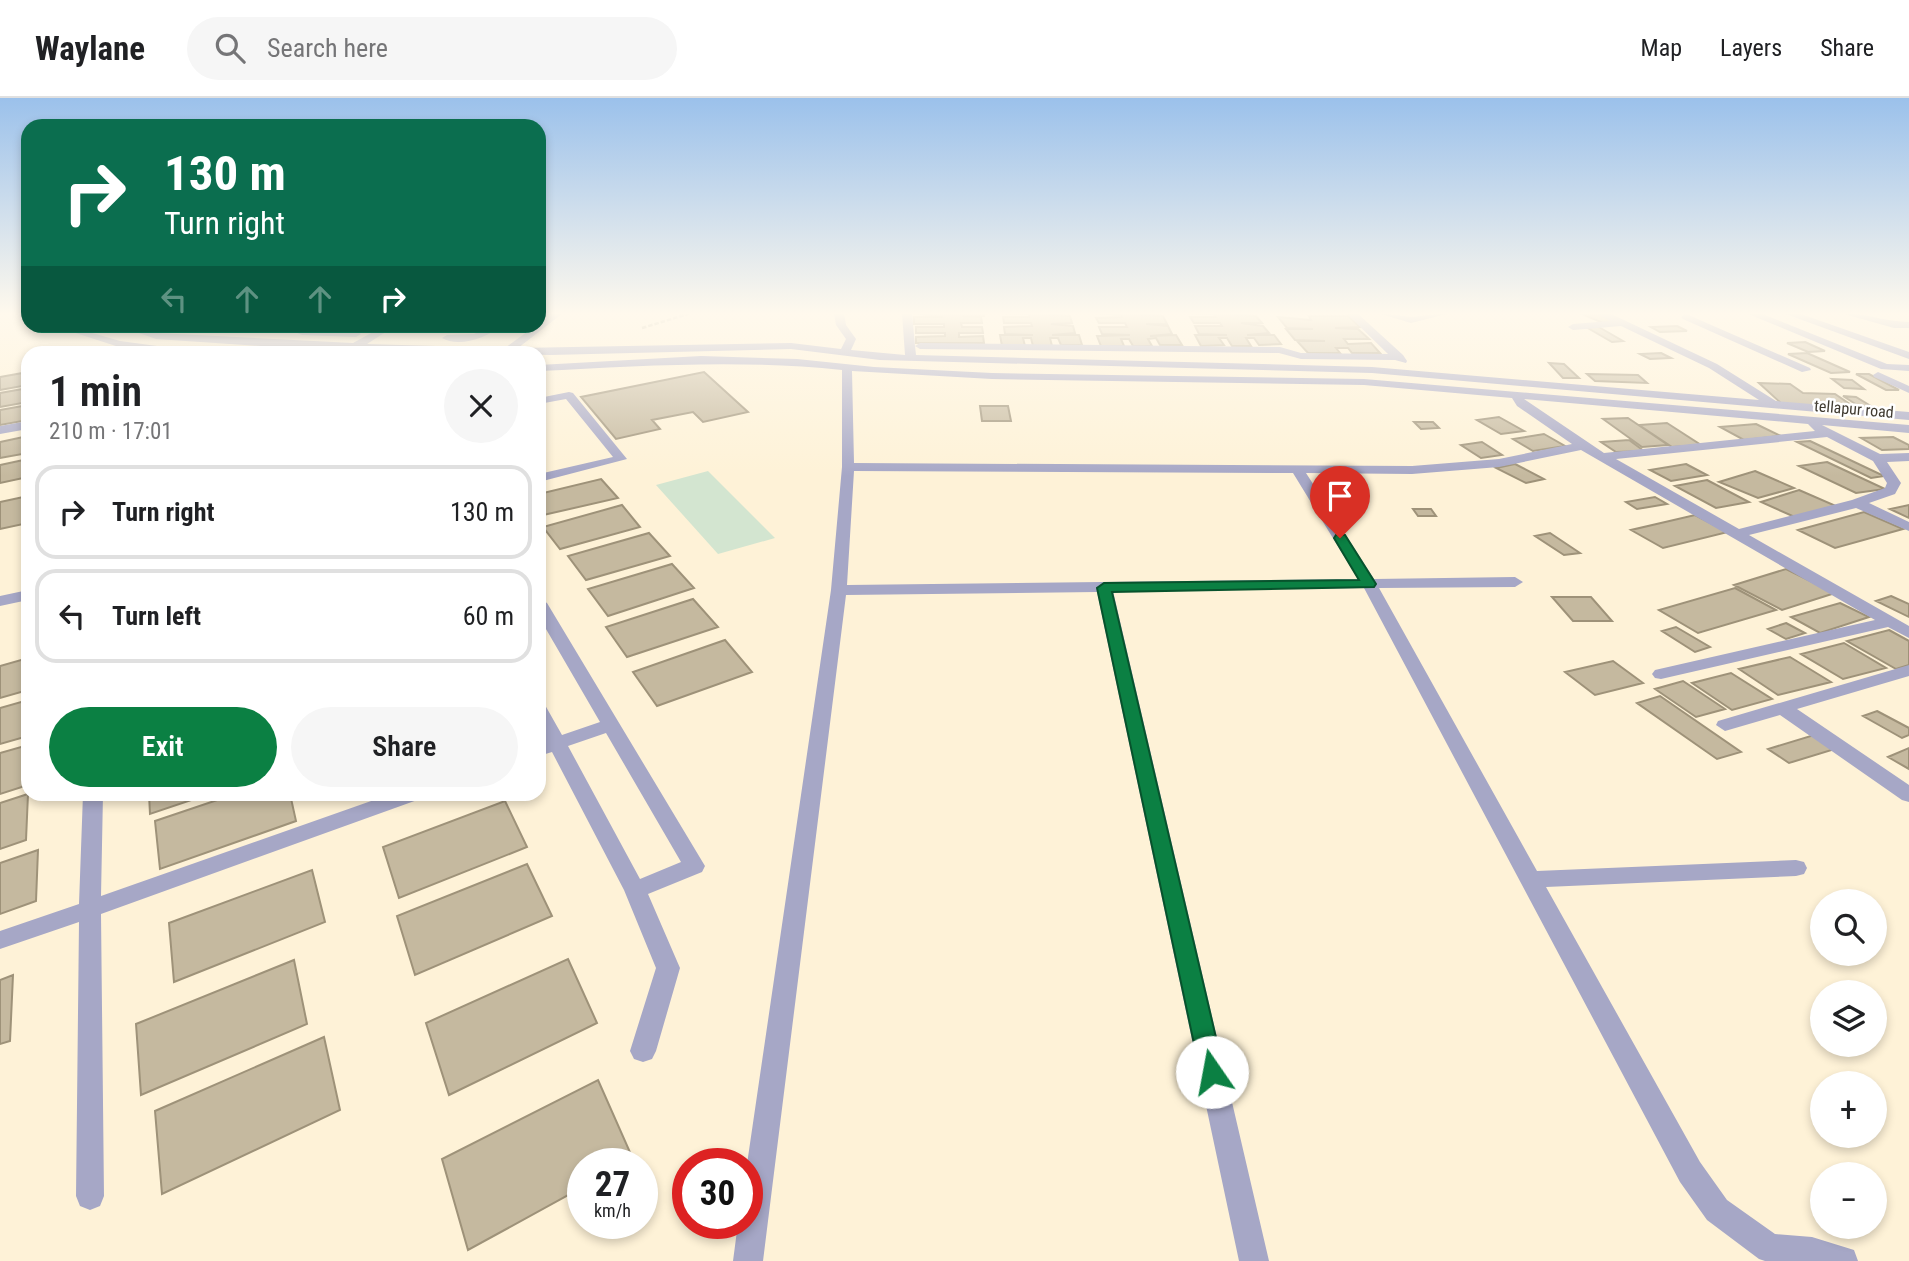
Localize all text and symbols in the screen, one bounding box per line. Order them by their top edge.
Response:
search box [187,17,677,80]
text: Waylane [35,29,145,68]
icon: search [211,29,249,67]
text: Search here [267,33,388,63]
text: Map [1641,34,1682,62]
text: Layers [1720,34,1782,62]
text: Share [1820,34,1874,62]
text: 130 m [164,145,286,202]
icon: right [49,147,140,238]
text: Turn right [164,204,285,242]
icon: left [155,280,193,318]
icon: ahead [228,280,266,318]
icon: ahead [301,280,339,318]
icon: right [374,280,412,318]
text: 1 min [49,367,142,416]
button: close [444,369,518,443]
street label: tellapur road [1813,396,1895,422]
text: 210 m · 17:01 [49,418,173,445]
pin [1310,466,1370,538]
icon: arrive [1321,477,1359,515]
icon: right [53,493,91,531]
text: Turn right [112,497,214,527]
text: 130 m [450,497,514,527]
icon: left [53,597,91,635]
text: Turn left [112,601,201,631]
text: 60 m [463,601,514,631]
button: Exit [49,707,277,787]
button: Share [291,707,518,787]
map controls [1810,889,1887,1239]
button: search [1810,889,1887,966]
button: layers [1810,980,1887,1057]
position arrow [1175,1035,1249,1109]
button: + [1810,1071,1887,1148]
speed limit sign: 30 [672,1148,763,1239]
button: − [1810,1162,1887,1239]
text: 27 [595,1164,630,1205]
text: km/h [594,1200,631,1221]

